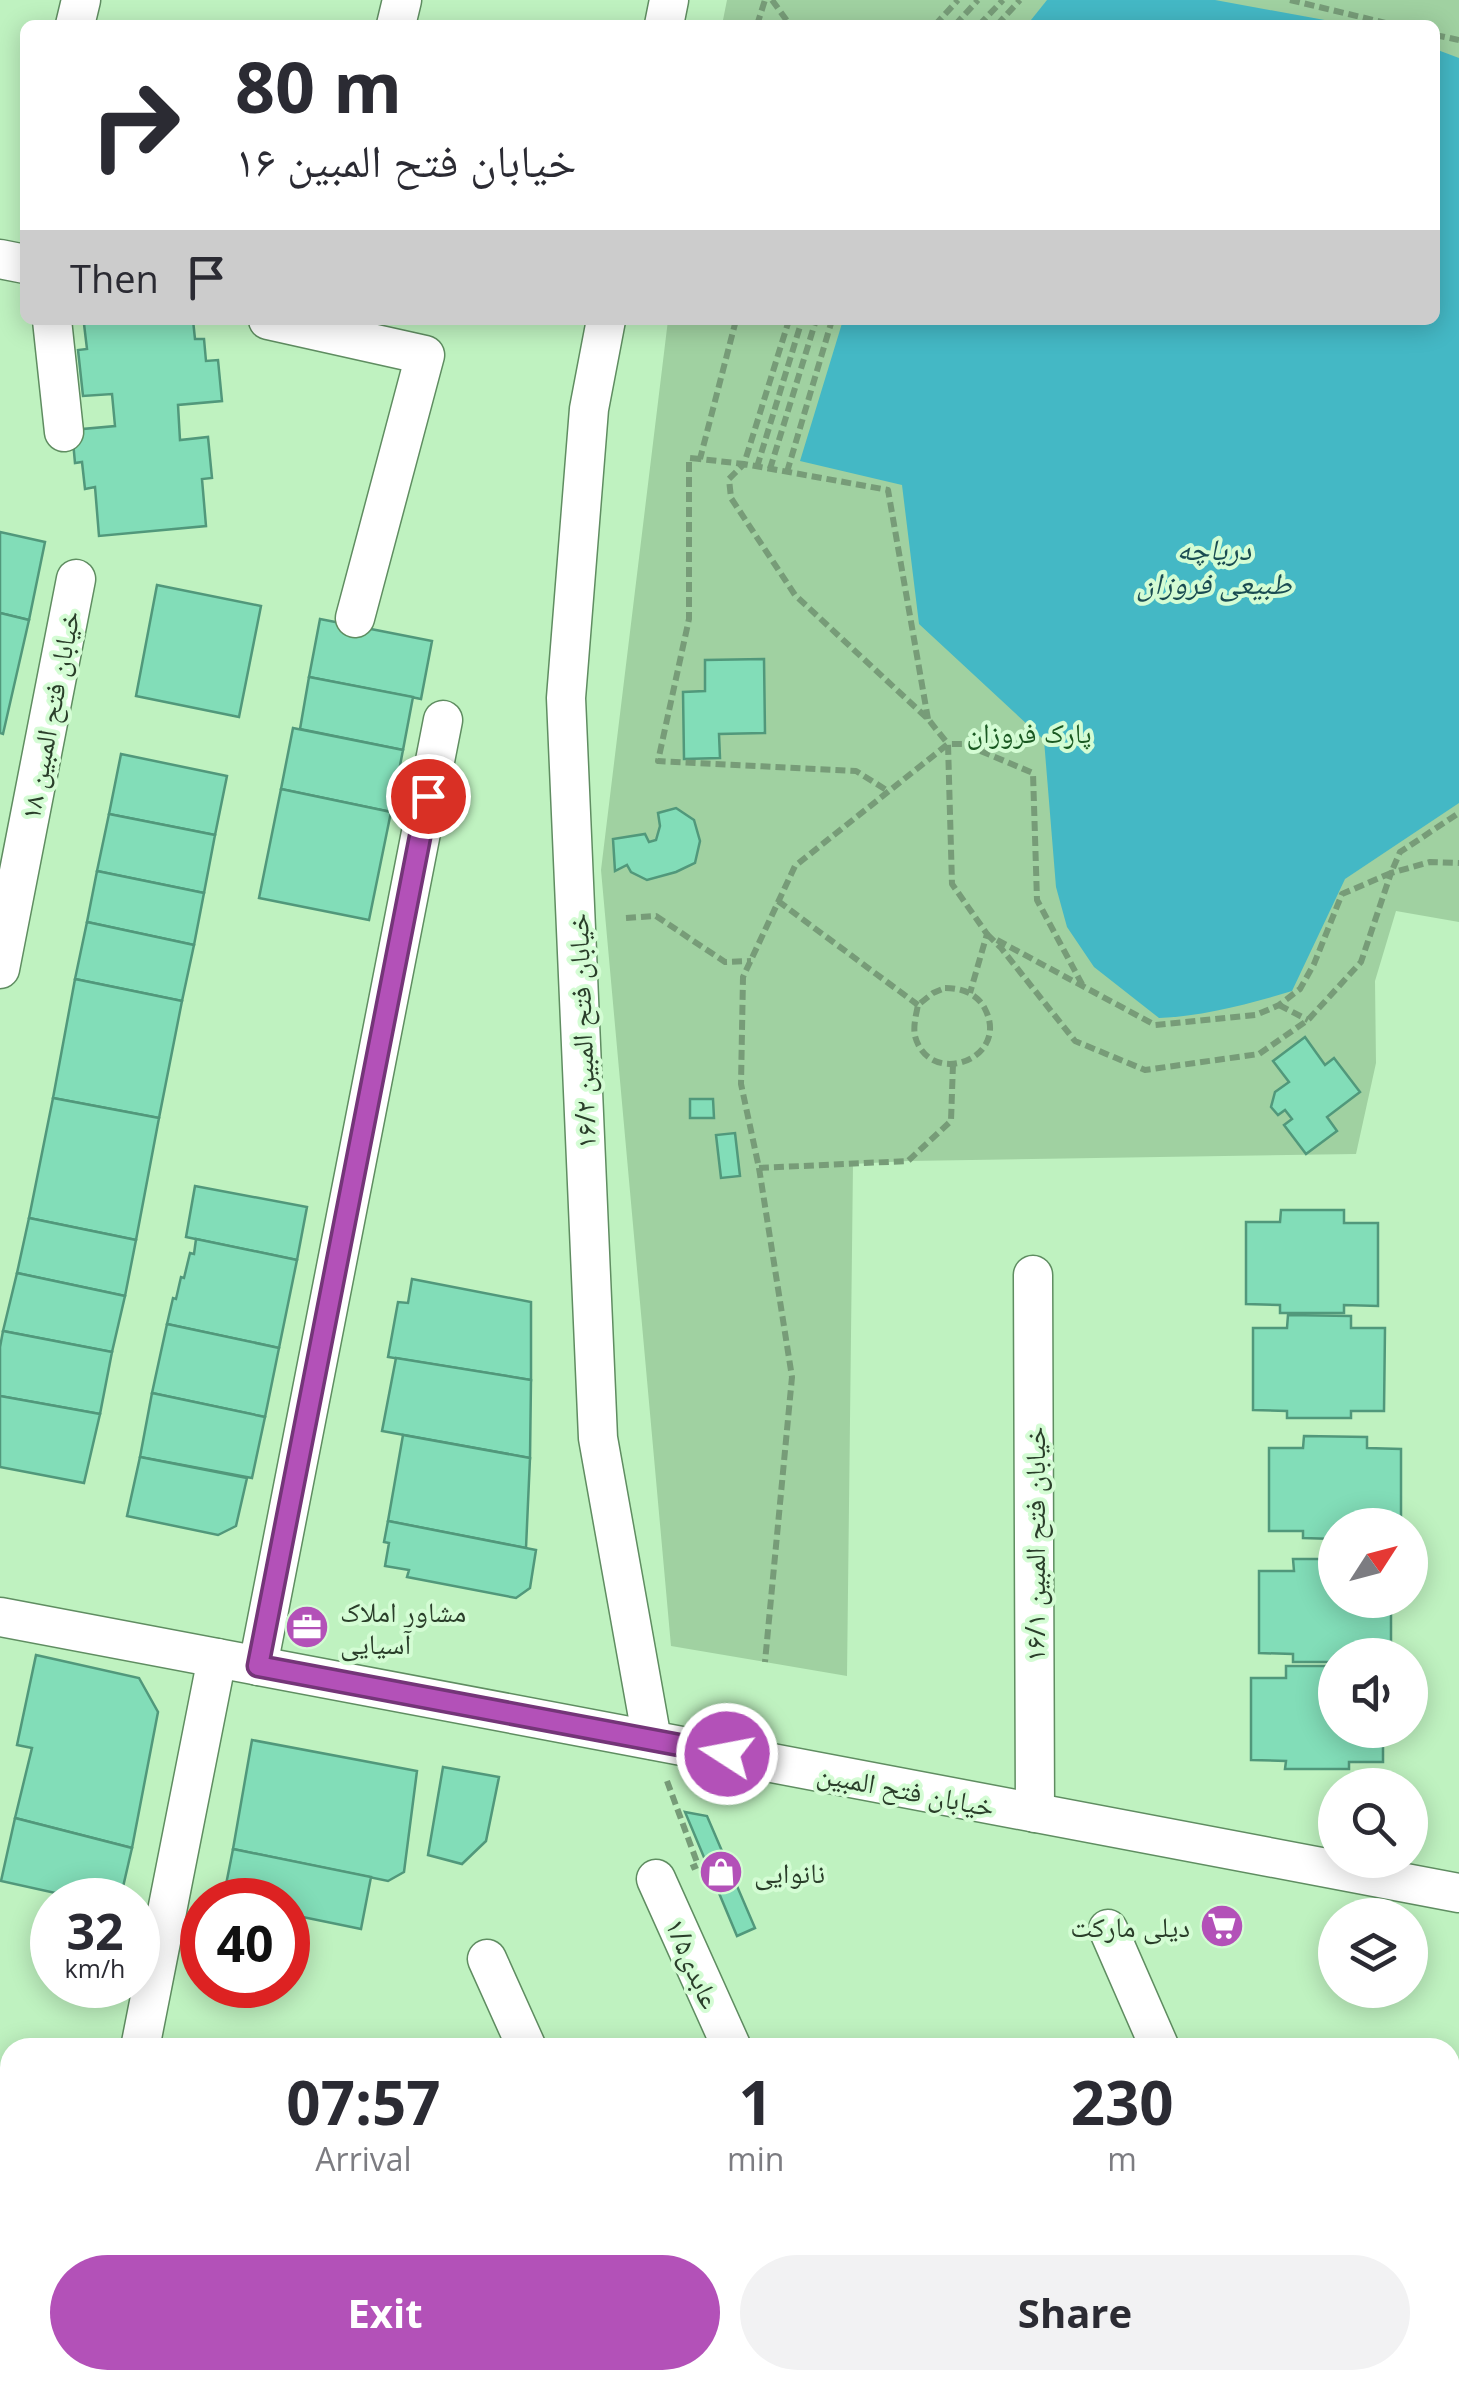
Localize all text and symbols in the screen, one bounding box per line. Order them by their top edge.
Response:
text: 80 m [235,38,402,134]
icon: right [70,60,200,190]
text: خیابان فتح المبین ۱۶ [235,129,576,190]
icon: arrive [179,250,234,305]
text: Then [70,252,159,304]
water label: دریاچه طبیعی فروزان [1136,528,1293,603]
street label: خیابان فتح المبین ۱۸ [10,607,88,823]
park label: پارک فروزان [966,713,1092,751]
pin [386,754,471,839]
icon: arrive [401,769,456,824]
street label: خیابان فتح المبین ۱۶/۲ [558,913,604,1149]
street label: خیابان فتح المبین ۱۶/۱ [1015,1426,1053,1662]
north arrow [1318,1508,1428,1618]
map controls [1318,1508,1428,2008]
place label: مشاور املاک آسیایی [340,1592,466,1662]
office icon: مشاور املاک آسیایی [284,1604,330,1650]
button: sound [1318,1638,1428,1748]
position arrow [675,1702,779,1806]
street label: خیابان فتح المبین [814,1753,998,1825]
button: search [1318,1768,1428,1878]
shop icon: نانوایی [698,1849,744,1895]
place label: نانوایی [754,1853,825,1891]
speed limit sign: 40 [180,1878,310,2008]
text: 32 [66,1897,124,1965]
button: layers [1318,1898,1428,2008]
supermarket icon: دیلی مارکت [1199,1903,1245,1949]
place label: دیلی مارکت [1070,1907,1190,1945]
street label: عابدی۱/۵ [657,1912,731,2014]
text: km/h [65,1951,125,1985]
text: 07:57 [286,2061,441,2143]
text: 1 [739,2061,773,2143]
text: 230 [1071,2061,1174,2143]
text: Arrival [315,2137,412,2180]
text: min [727,2137,784,2180]
text: m [1107,2137,1137,2180]
button: Exit [50,2255,720,2370]
button: Share [740,2255,1410,2370]

